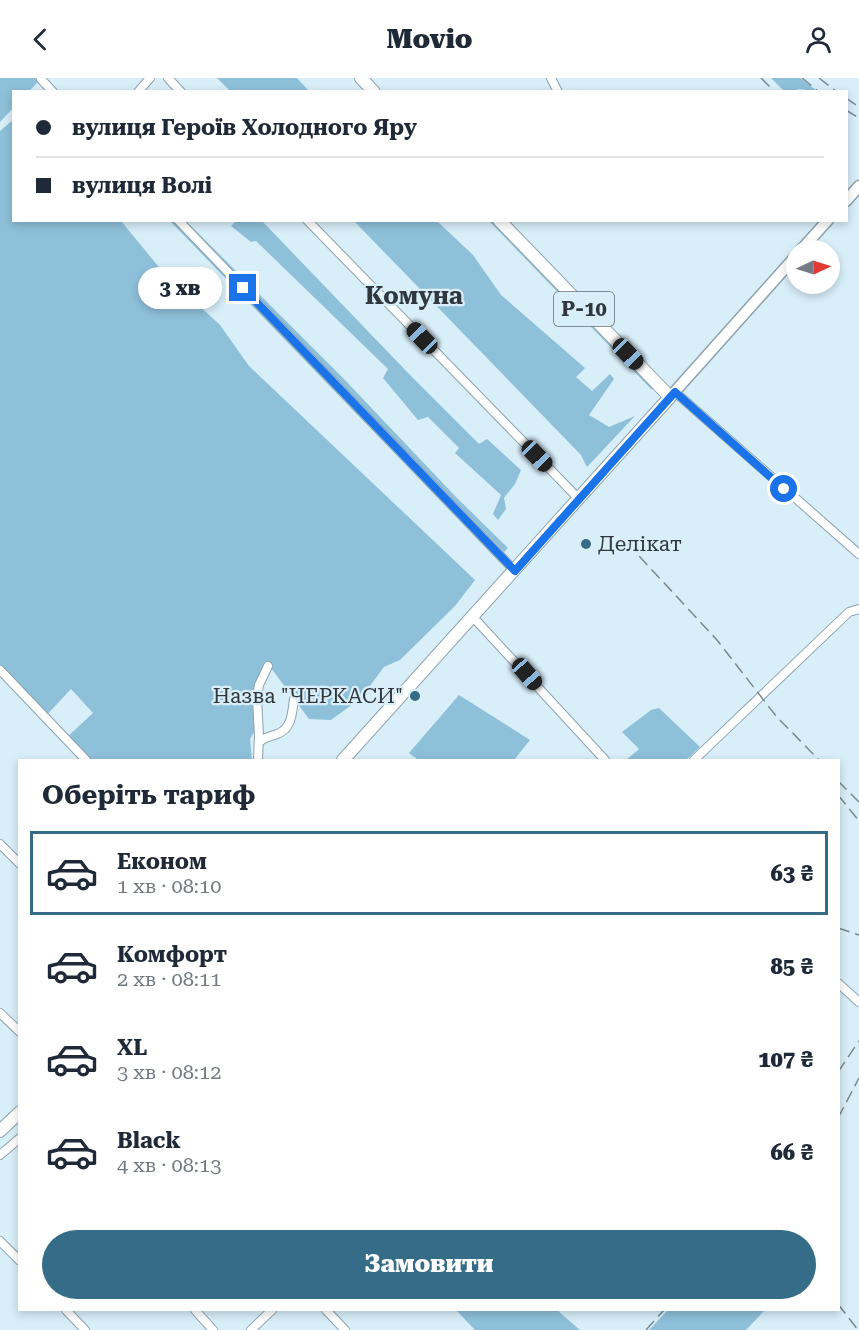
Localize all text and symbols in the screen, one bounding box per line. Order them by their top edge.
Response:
icon: back [24,23,57,56]
text: Movio [386,23,473,55]
icon: person [802,23,835,56]
text: вулиця Героїв Холодного Яру [72,115,417,140]
text: вулиця Волі [72,173,212,198]
north arrow [786,240,840,294]
map controls [786,240,840,294]
callout: 3 хв [138,267,222,309]
route end [229,274,256,301]
text: 3 хв [160,276,200,300]
district label: Комуна [365,282,463,310]
road number: Р-10 [554,292,614,326]
car [403,319,441,357]
car [609,335,647,373]
car [518,437,556,475]
route start [770,475,797,502]
place label: Делікат [598,532,682,556]
marker: Делікат [579,537,593,551]
car [508,655,546,693]
place label: Назва "ЧЕРКАСИ" [213,684,403,708]
marker: Назва "ЧЕРКАСИ" [408,689,422,703]
text: Оберіть тариф [42,779,255,811]
icon: car [45,846,99,900]
text: Економ [117,849,207,874]
text: 63 ₴ [770,861,813,886]
text: 1 хв · 08:10 [117,874,221,898]
icon: car [45,939,99,993]
text: Комфорт [117,942,227,967]
text: 85 ₴ [770,954,813,979]
text: 2 хв · 08:11 [117,967,221,991]
icon: car [45,1032,99,1086]
text: XL [117,1035,147,1060]
text: 107 ₴ [758,1047,813,1072]
text: 3 хв · 08:12 [117,1060,221,1084]
icon: car [45,1125,99,1179]
text: Black [117,1128,181,1153]
text: 66 ₴ [770,1140,813,1165]
text: 4 хв · 08:13 [117,1153,221,1177]
button: Замовити [42,1230,816,1299]

